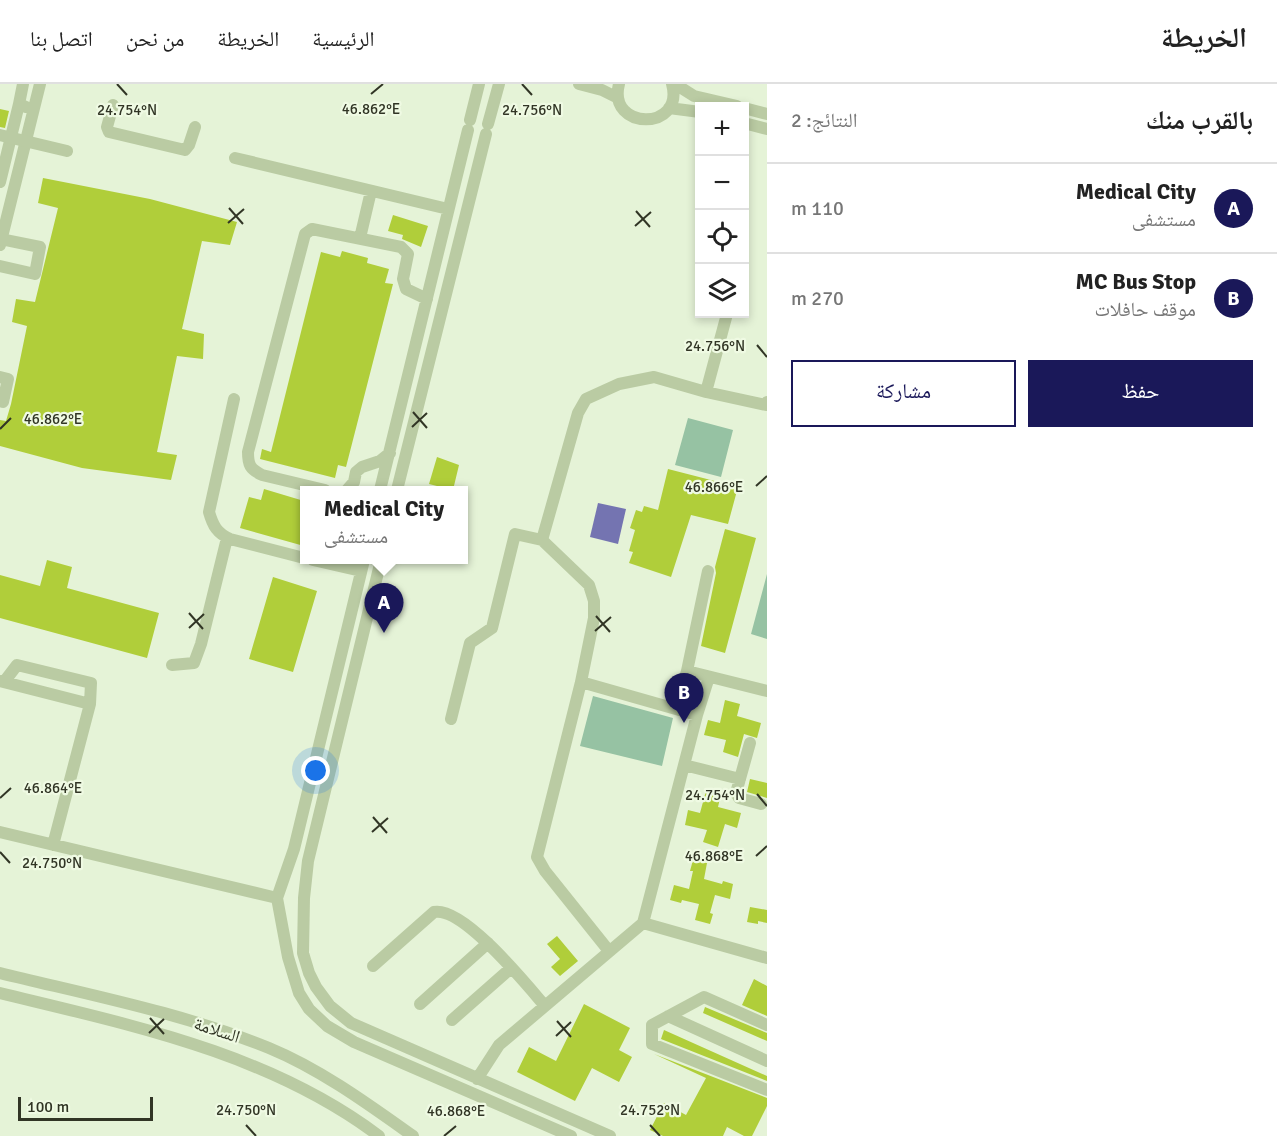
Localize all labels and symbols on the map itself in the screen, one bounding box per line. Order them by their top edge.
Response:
text: 46.862°E [342,100,400,118]
text: 24.754°N [97,101,157,119]
text: 24.756°N [502,101,562,119]
text: 24.756°N [685,337,745,355]
text: 46.862°E [24,410,82,428]
text: 46.866°E [685,478,743,496]
pin: A [364,584,404,633]
pin: B [664,674,704,723]
your location [301,756,330,785]
text: 46.864°E [24,779,82,797]
text: 24.754°N [685,786,745,804]
text: 46.868°E [685,847,743,865]
text: 24.750°N [22,854,82,872]
street label: السلامة [191,1012,243,1048]
scale bar [18,1094,153,1122]
text: 24.750°N [216,1101,276,1119]
text: 24.752°N [620,1101,680,1119]
text: 46.868°E [427,1102,485,1120]

